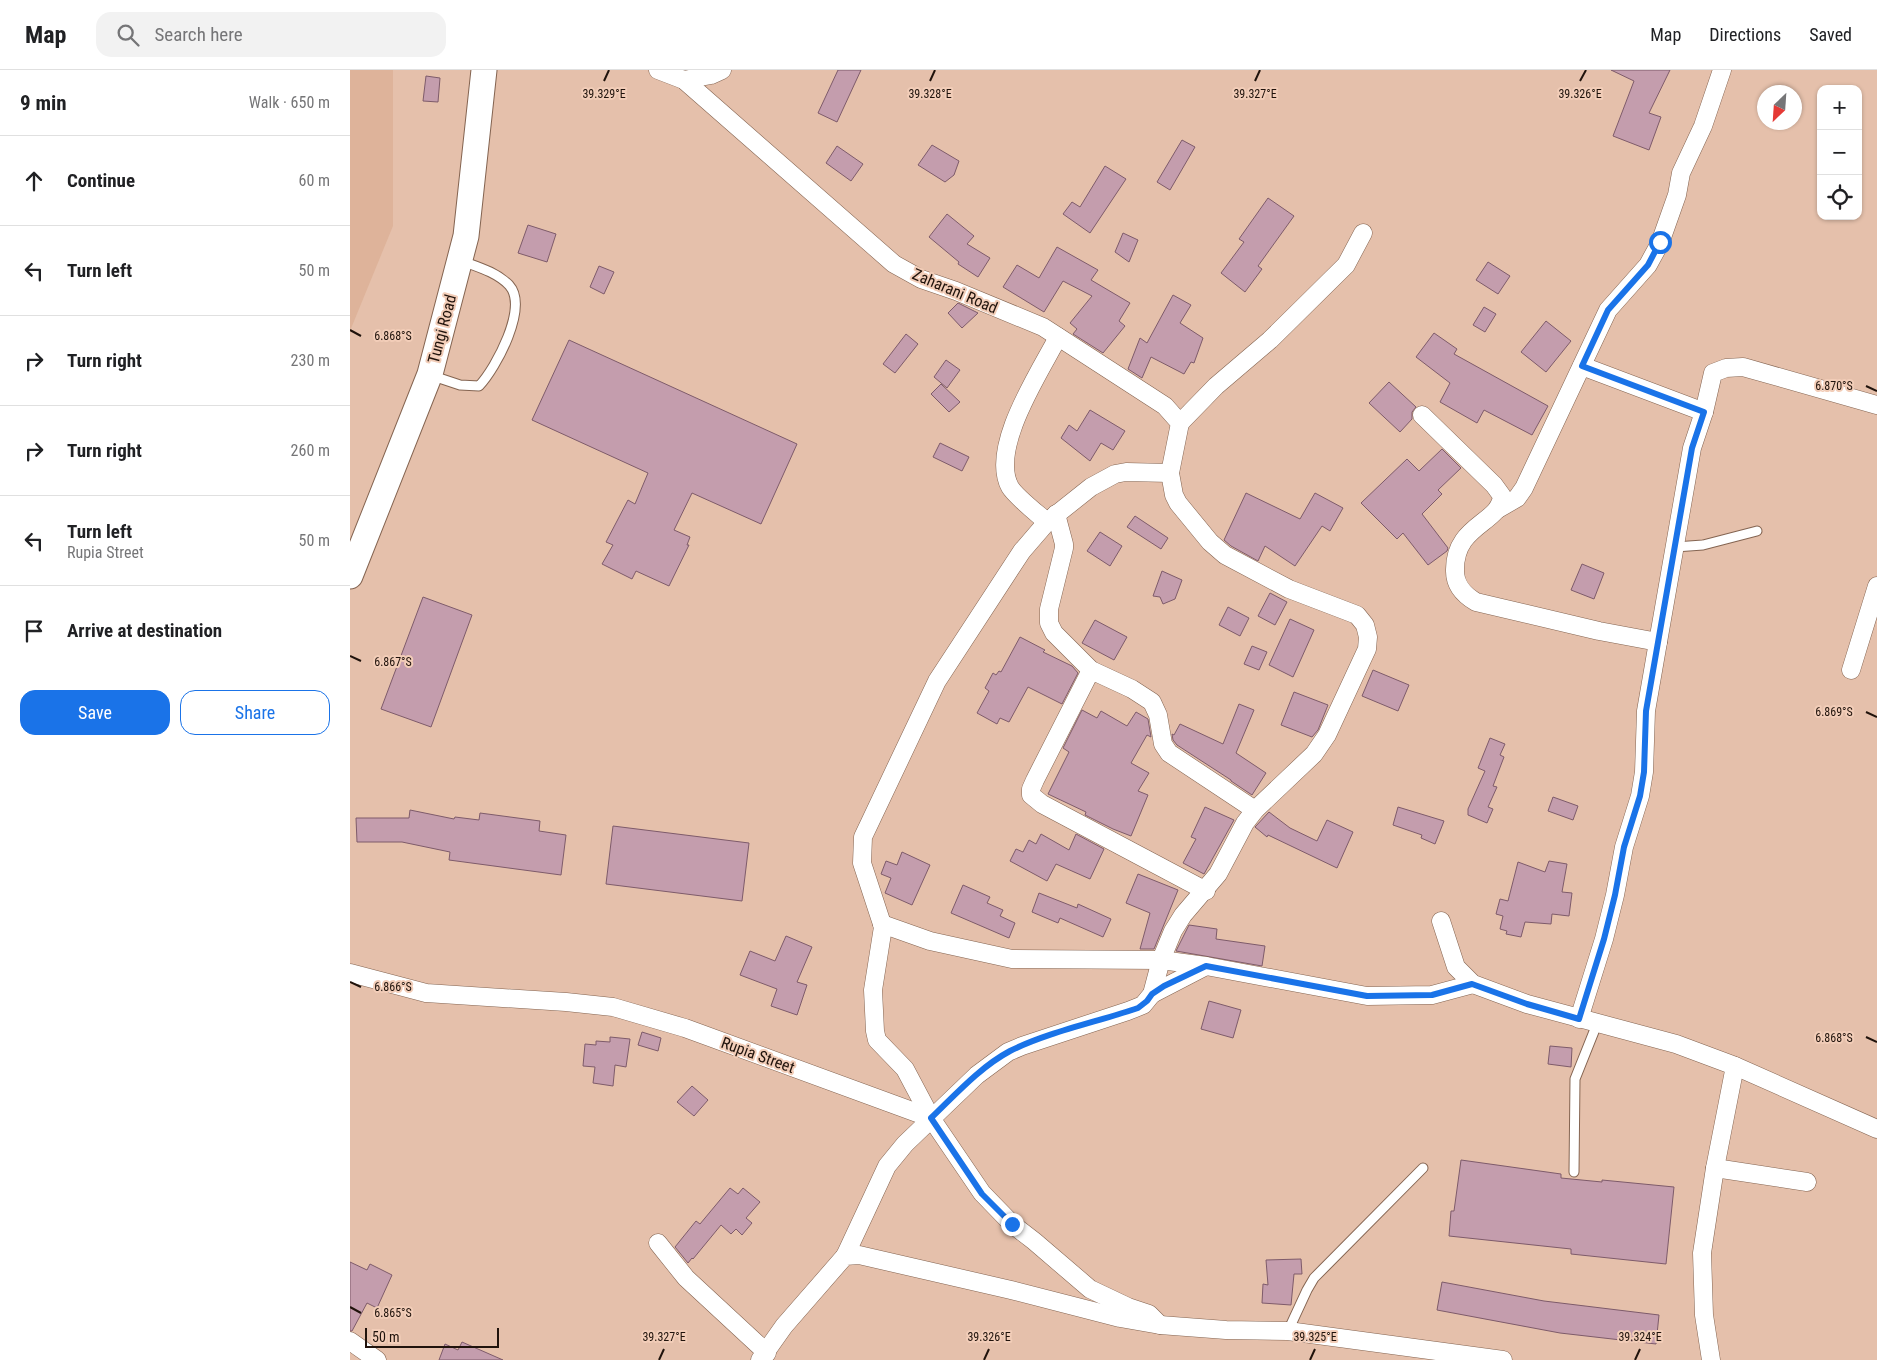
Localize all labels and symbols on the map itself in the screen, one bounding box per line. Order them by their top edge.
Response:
north arrow [1757,85,1802,130]
text: 39.329°E [582,87,626,101]
text: 39.328°E [908,87,952,101]
text: 39.327°E [1233,87,1277,101]
text: 39.326°E [1558,87,1602,101]
route start [1649,231,1672,254]
street label: Zaharani Road [909,265,1001,317]
street label: Tungi Road [424,293,460,365]
text: 6.868°S [374,329,412,343]
text: 6.870°S [1815,379,1853,393]
text: 6.867°S [374,655,412,669]
text: 6.869°S [1815,705,1853,719]
text: 6.866°S [374,980,412,994]
text: 6.868°S [1815,1031,1853,1045]
street label: Rupia Street [719,1033,797,1077]
route end [1001,1213,1024,1236]
text: 6.865°S [374,1306,412,1320]
scale bar [365,1325,499,1348]
text: 39.327°E [642,1330,686,1344]
text: 39.326°E [967,1330,1011,1344]
text: 39.325°E [1293,1330,1337,1344]
text: 39.324°E [1618,1330,1662,1344]

